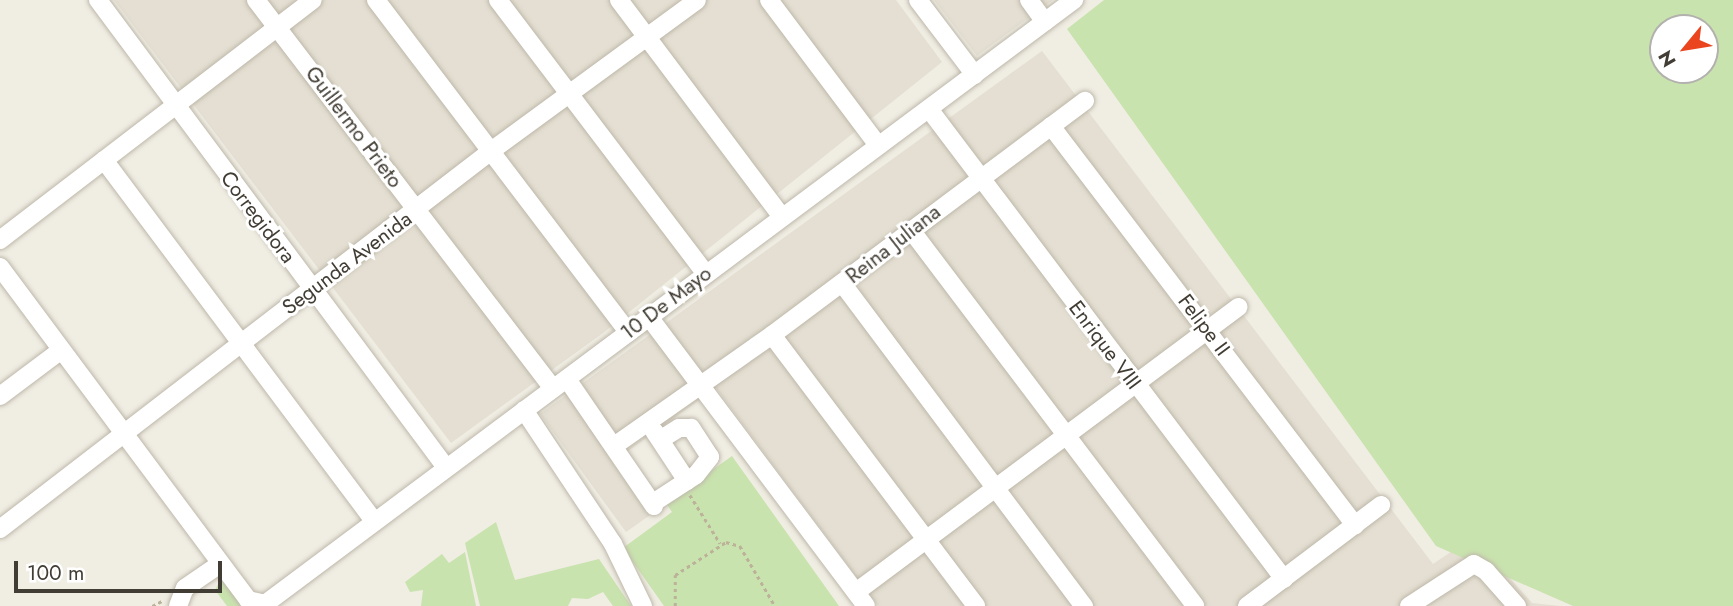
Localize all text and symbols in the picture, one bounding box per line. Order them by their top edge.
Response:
north arrow [1649,14,1719,84]
text: N [1652,45,1683,72]
street label: Guillermo Prieto [300,61,408,193]
street label: Corregidora [215,166,301,268]
street label: Reina Juliana [841,199,945,289]
street label: Segunda Avenida [277,206,417,320]
street label: 10 De Mayo [616,261,716,345]
street label: Felipe II [1173,289,1235,361]
street label: Enrique VIII [1063,296,1147,394]
scale bar [18,546,226,590]
text: 100 m [27,558,84,588]

